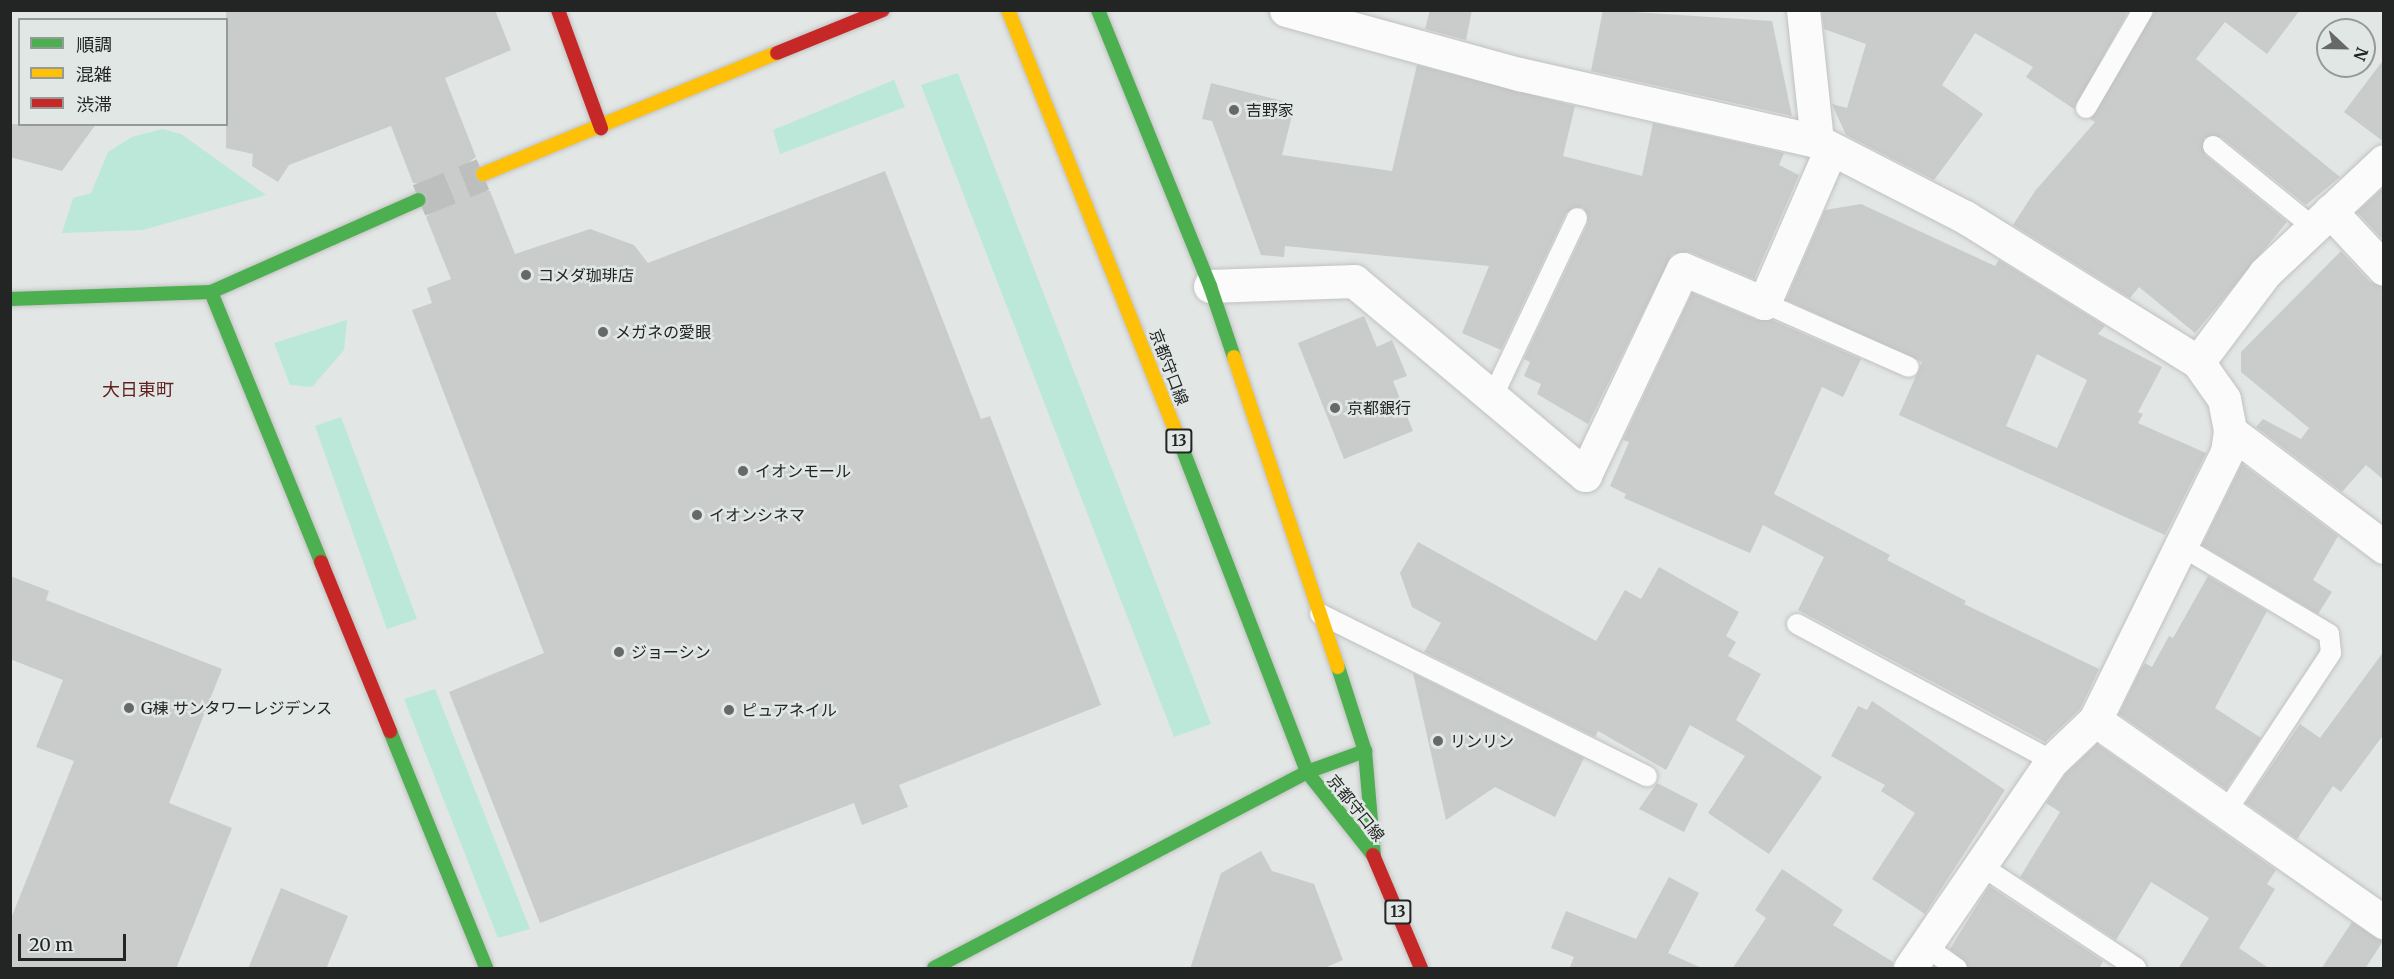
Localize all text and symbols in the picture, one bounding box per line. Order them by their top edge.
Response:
legend [18,18,228,126]
north arrow [2316,18,2376,78]
text: 順調 [76,33,112,56]
text: N [2349,44,2372,64]
text: 混雑 [76,63,112,86]
text: 渋滞 [76,93,112,116]
place label: 吉野家 [1246,100,1294,120]
marker: 吉野家 [1227,103,1241,117]
place label: コメダ珈琲店 [538,265,634,285]
marker: コメダ珈琲店 [519,268,533,282]
place label: メガネの愛眼 [615,322,711,342]
marker: メガネの愛眼 [596,325,610,339]
street label: 京都守口線 [1146,326,1192,408]
district label: 大日東町 [102,379,174,401]
place label: 京都銀行 [1347,398,1411,418]
marker: 京都銀行 [1328,401,1342,415]
road number: 13 [1164,429,1194,453]
place label: イオンモール [755,461,851,481]
marker: イオンモール [736,464,750,478]
place label: イオンシネマ [709,505,805,525]
marker: イオンシネマ [690,508,704,522]
place label: ジョーシン [631,642,711,662]
marker: ジョーシン [612,645,626,659]
place label: G棟 サンタワーレジデンス [141,698,332,718]
place label: ピュアネイル [741,700,837,720]
marker: G棟 サンタワーレジデンス [122,701,136,715]
marker: ピュアネイル [722,703,736,717]
place label: リンリン [1450,731,1514,751]
marker: リンリン [1431,734,1445,748]
street label: 京都守口線 [1323,771,1389,845]
road number: 13 [1383,900,1413,924]
scale bar [21,922,129,960]
text: 20 m [29,933,73,956]

